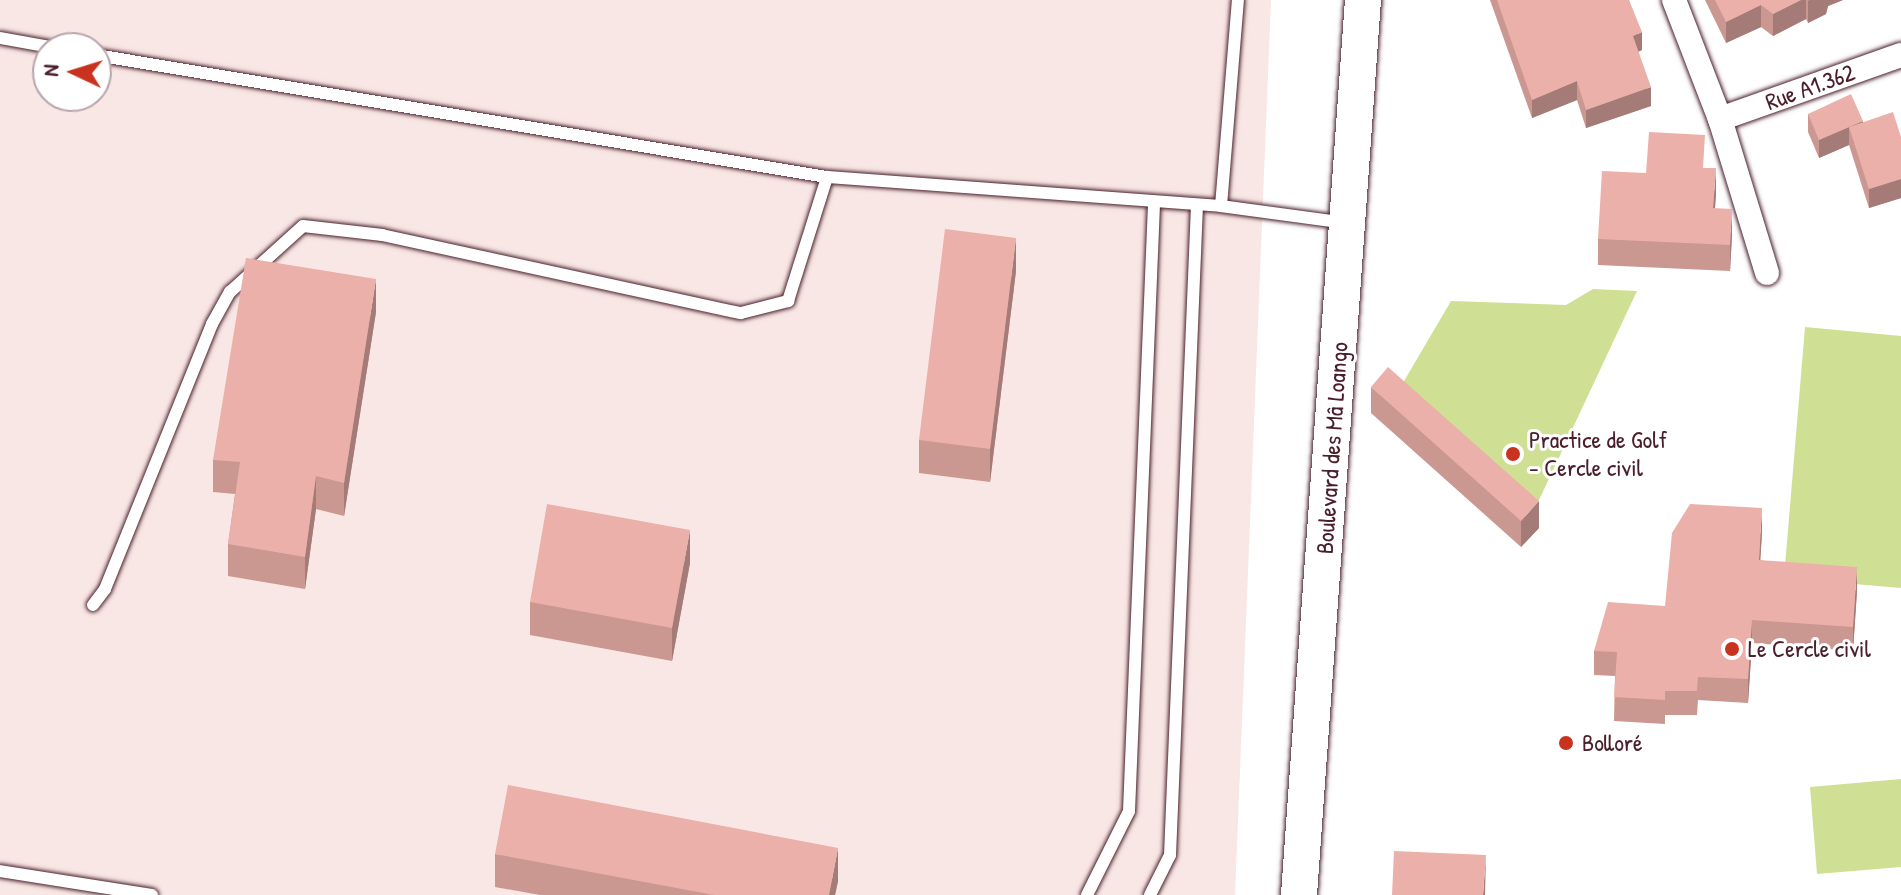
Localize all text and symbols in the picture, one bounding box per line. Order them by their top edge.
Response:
north arrow [32,32,112,112]
street label: Rue A1.362 [1762,58,1858,116]
text: N [35,64,65,77]
street label: Boulevard des Mâ Loango [1310,341,1354,555]
place label: Practice de Golf - Cercle civil [1529,426,1667,482]
marker: Practice de Golf - Cercle civil [1504,445,1522,463]
place label: Le Cercle civil [1748,635,1871,663]
marker: Le Cercle civil [1723,640,1741,658]
place label: Bolloré [1582,729,1643,757]
marker: Bolloré [1557,734,1575,752]

